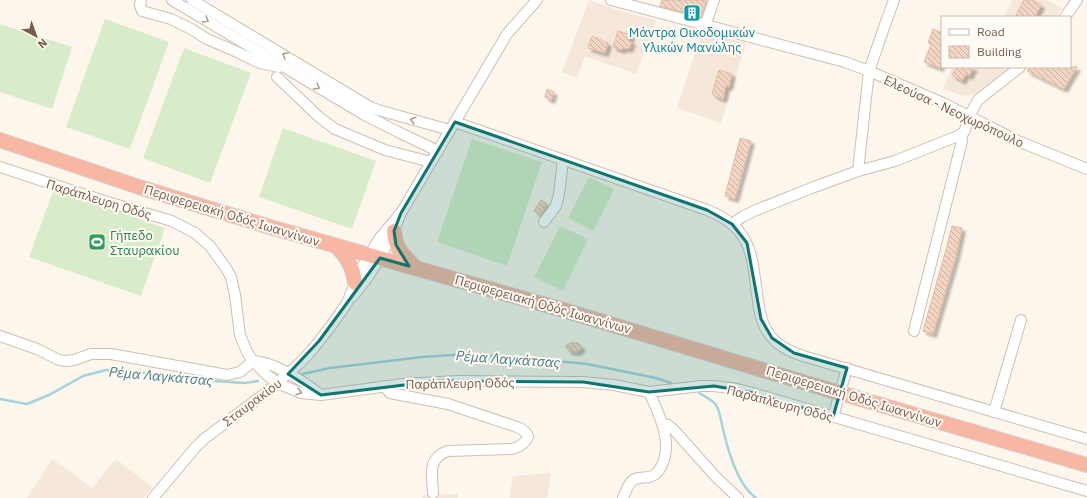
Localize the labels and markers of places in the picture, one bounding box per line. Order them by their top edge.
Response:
building icon: Μάντρα Οικοδομικών Υλικών Μανώλης [682,3,702,23]
place label: Μάντρα Οικοδομικών Υλικών Μανώλης [629,24,756,56]
place label: Γήπεδο Σταυρακίου [110,227,180,259]
sports icon: Γήπεδο Σταυρακίου [87,232,107,252]

